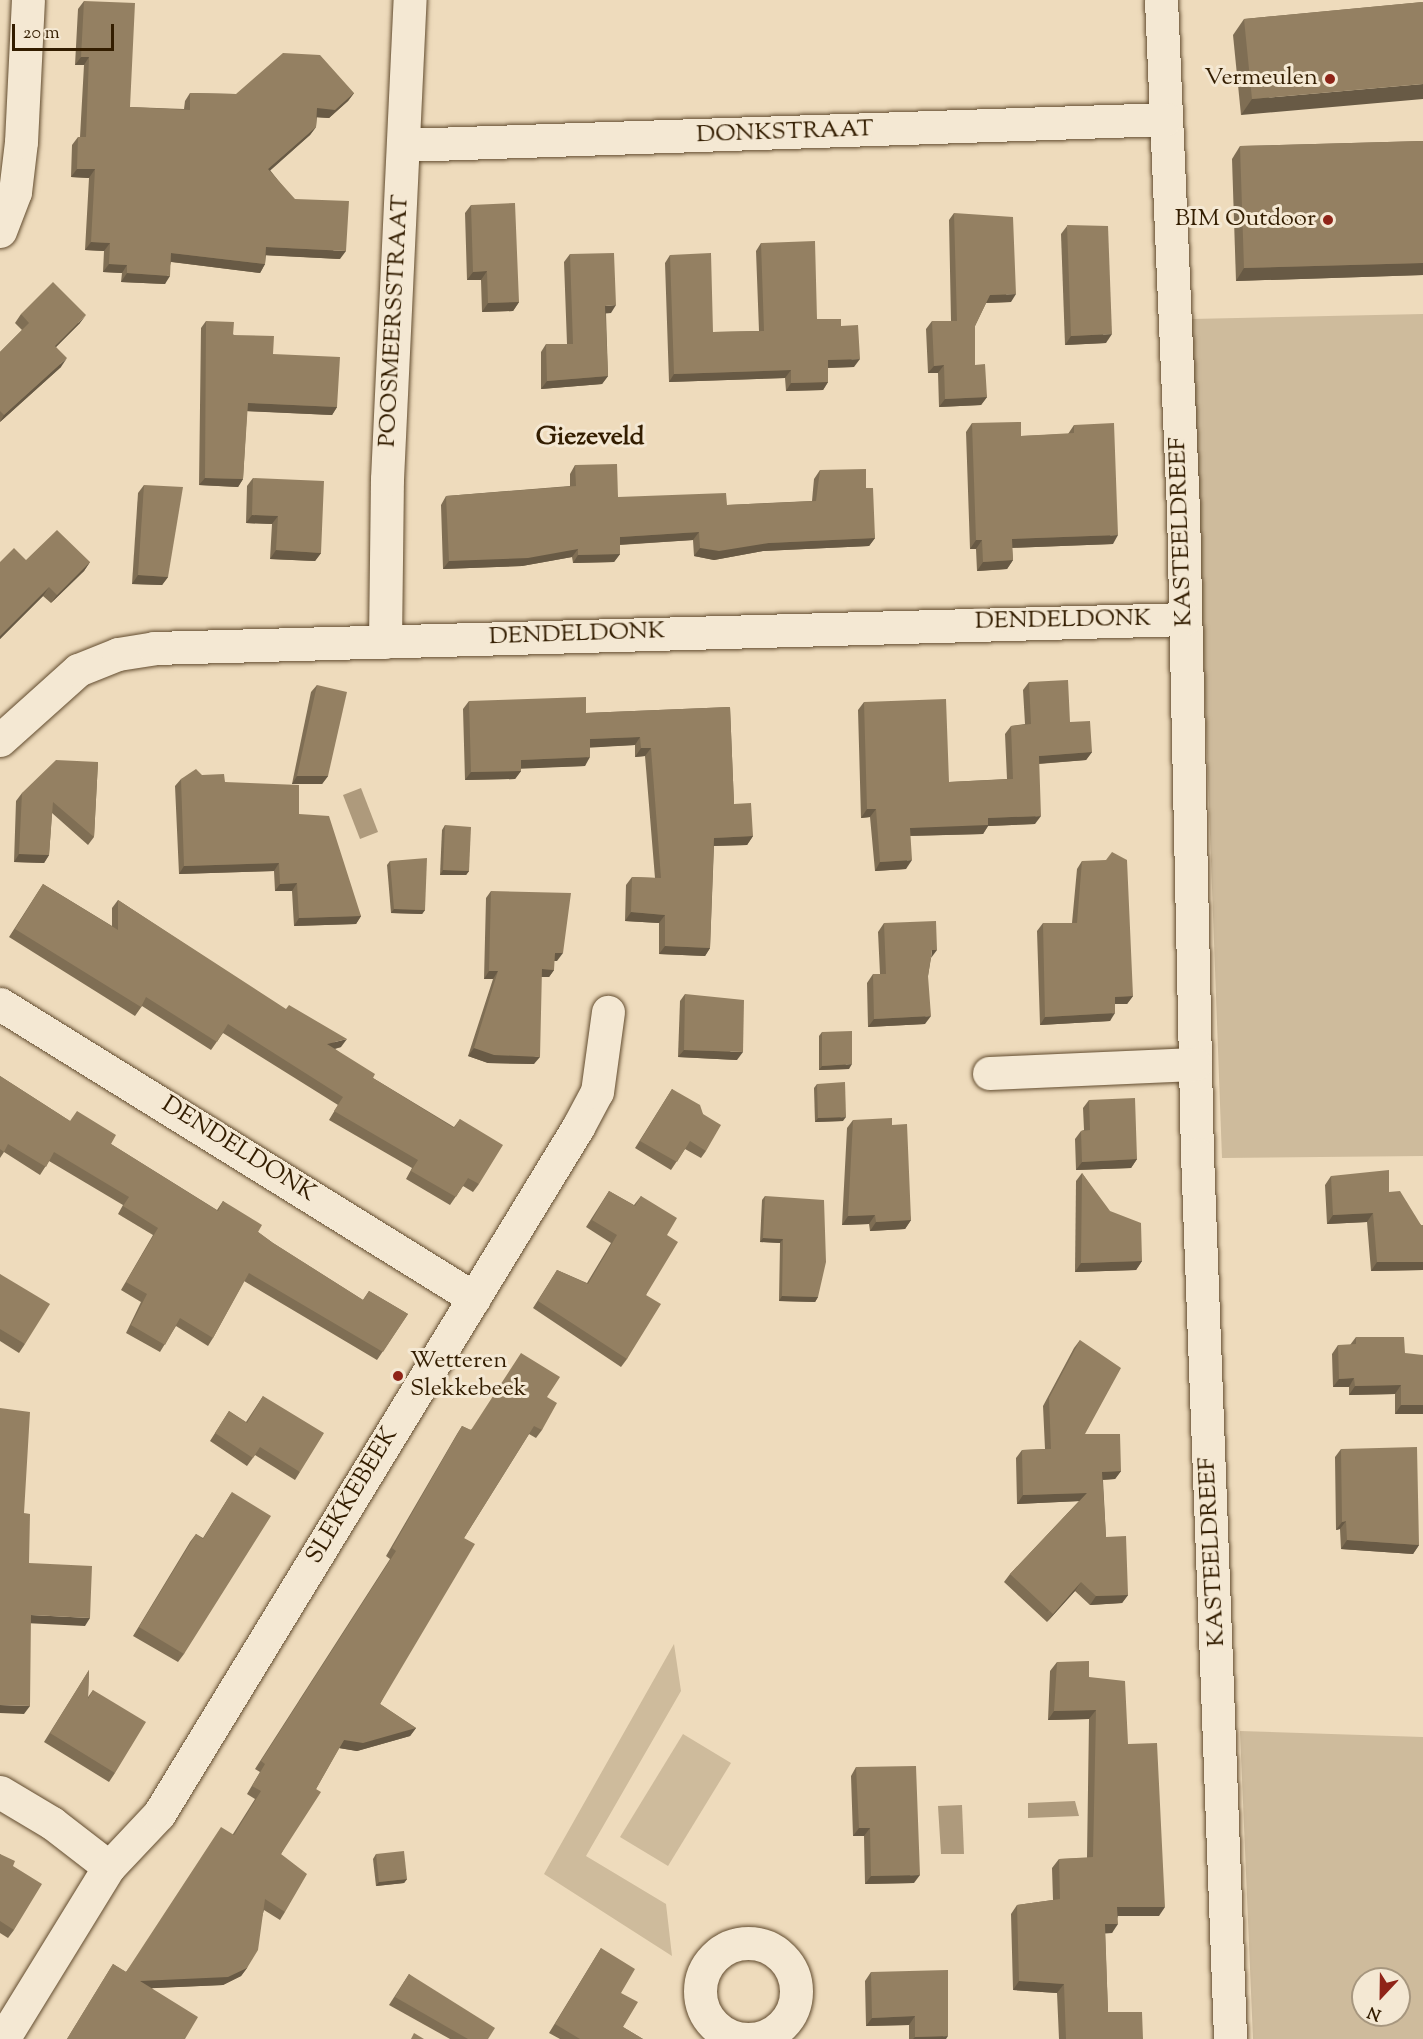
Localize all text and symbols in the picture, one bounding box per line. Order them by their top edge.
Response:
scale bar [15,12,117,50]
text: 20 m [23,21,60,47]
place label: Vermeulen [1204,65,1318,93]
marker: Vermeulen [1323,72,1337,86]
street label: DONKSTRAAT [696,116,874,150]
street label: POOSMEERSSTRAAT [374,194,416,448]
place label: BIM Outdoor [1175,206,1316,234]
marker: BIM Outdoor [1321,213,1335,227]
district label: Giezeveld [536,422,644,454]
street label: KASTEELDREEF [1164,437,1200,627]
street label: DENDELDONK [975,605,1151,637]
street label: DENDELDONK [488,618,666,652]
street label: DENDELDONK [156,1091,320,1209]
place label: Wetteren Slekkebeek [410,1348,527,1404]
marker: Wetteren Slekkebeek [391,1369,405,1383]
street label: SLEKKEBEEK [301,1423,405,1569]
street label: KASTEELDREEF [1194,1457,1232,1647]
north arrow [1351,1967,1411,2027]
text: N [1365,1999,1385,2025]

